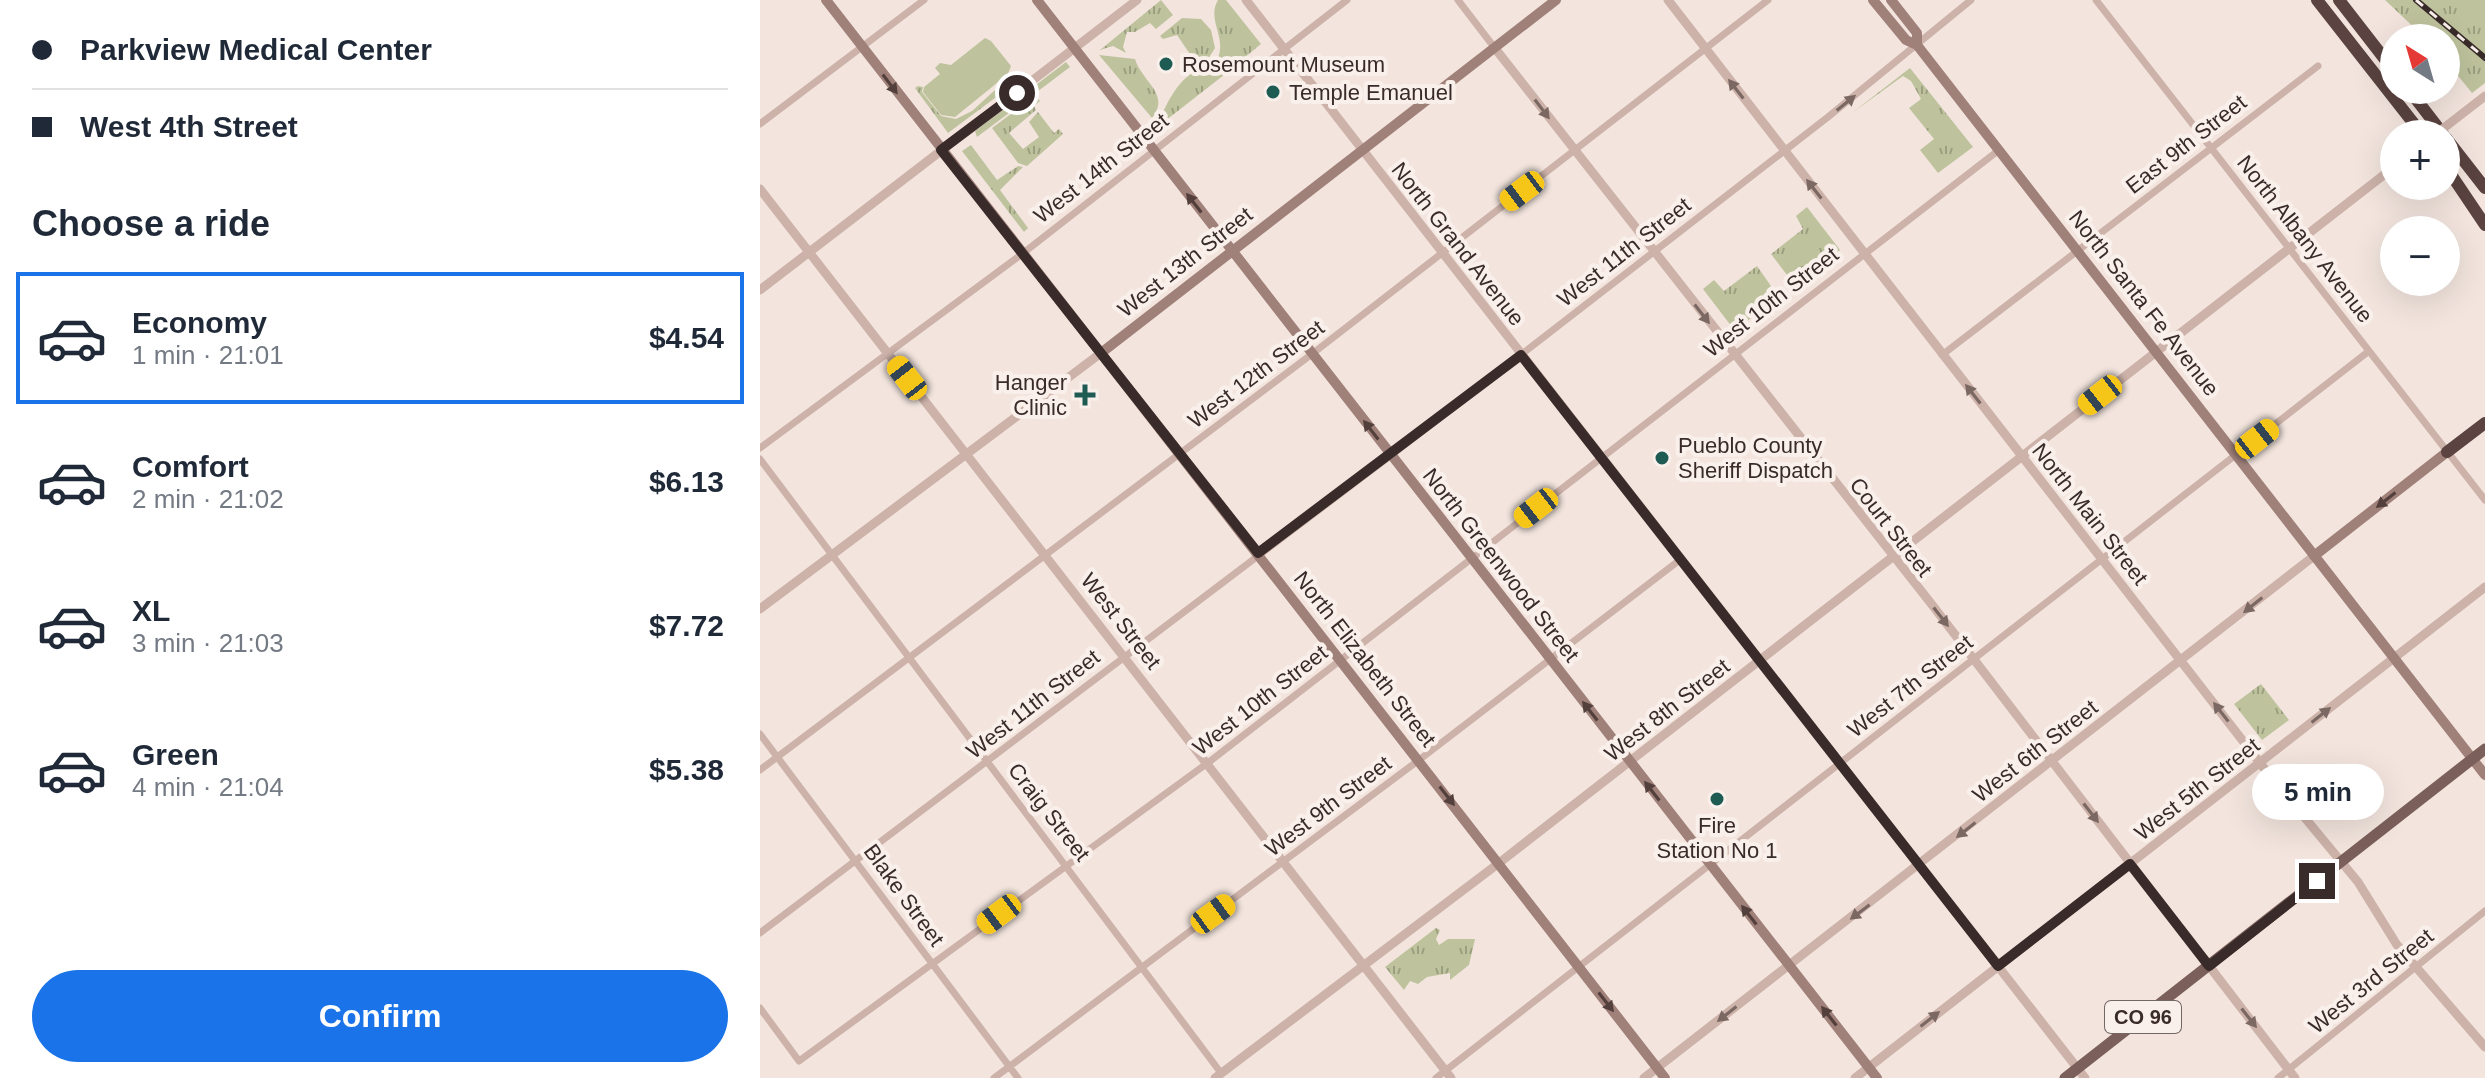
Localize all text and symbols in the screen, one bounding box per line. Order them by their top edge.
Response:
north arrow [2380,24,2460,104]
map controls [2380,24,2460,296]
text: Parkview Medical Center [80,33,432,66]
place label: Rosemount Museum [1182,52,1385,77]
marker: Rosemount Museum [1157,55,1175,73]
one-way arrow [882,74,898,94]
route start [999,75,1035,111]
one-way arrow [1729,79,1745,99]
place label: Temple Emanuel [1289,80,1453,105]
marker: Temple Emanuel [1264,83,1282,101]
street label: East 9th Street [2121,89,2251,199]
one-way arrow [1835,94,1856,111]
one-way arrow [1534,99,1550,119]
street label: West 14th Street [1029,108,1173,228]
text: West 4th Street [80,110,298,143]
button: + [2380,120,2460,200]
street label: North Albany Avenue [2232,150,2378,328]
street label: North Grand Avenue [1387,157,1529,331]
car [1496,167,1548,215]
one-way arrow [1806,179,1822,199]
street label: West 11th Street [1553,192,1695,312]
one-way arrow [1187,193,1203,213]
street label: West 13th Street [1113,202,1257,322]
text: Choose a ride [32,203,270,244]
street label: North Santa Fe Avenue [2064,205,2224,401]
button: − [2380,216,2460,296]
street label: West 10th Street [1699,242,1843,362]
icon: car [36,302,108,374]
one-way arrow [1693,304,1709,325]
text: Economy [132,306,267,339]
street label: West 12th Street [1183,315,1329,433]
text: $4.54 [649,321,724,354]
text: 1 min · 21:01 [132,340,284,370]
car [883,352,931,404]
place label: Hanger Clinic [995,370,1067,420]
car [2074,371,2126,419]
marker: Hanger Clinic [1074,384,1096,406]
one-way arrow [1966,384,1982,404]
car [2231,415,2283,463]
one-way arrow [1363,420,1380,440]
place label: Pueblo County Sheriff Dispatch [1678,433,1833,483]
street label: North Main Street [2027,438,2153,590]
icon: car [36,446,108,518]
marker: Pueblo County Sheriff Dispatch [1653,449,1671,467]
text: Comfort [132,450,249,483]
street label: North Greenwood Street [1418,463,1584,667]
text: $6.13 [649,465,724,498]
street label: Court Street [1845,473,1937,581]
text: 2 min · 21:02 [132,484,284,514]
car [1510,484,1562,532]
one-way arrow [2376,492,2396,508]
street label: North Elizabeth Street [1289,567,1441,751]
street label: West Street [1076,568,1166,674]
icon: car [36,590,108,662]
text: XL [132,594,170,627]
one-way arrow [2243,596,2263,612]
one-way arrow [1932,607,1948,627]
text: $7.72 [649,609,724,642]
text: 3 min · 21:03 [132,628,284,658]
street label: West 7th Street [1843,630,1977,742]
street label: West 10th Street [1188,640,1332,760]
street label: West 11th Street [962,644,1104,764]
street label: West 8th Street [1600,654,1734,766]
street label: West 6th Street [1968,695,2102,807]
one-way arrow [1582,701,1598,721]
one-way arrow [2213,702,2229,722]
one-way arrow [2311,707,2331,723]
street label: West 5th Street [2130,733,2264,845]
icon: car [36,734,108,806]
text: Green [132,738,219,771]
street label: West 9th Street [1260,751,1396,861]
text: $5.38 [649,753,724,786]
street label: Craig Street [1003,758,1095,866]
callout: 5 min [2251,765,2383,821]
text: 4 min · 21:04 [132,772,284,802]
text: 5 min [2284,777,2352,807]
one-way arrow [1644,781,1661,801]
one-way arrow [1438,786,1454,806]
marker: Fire Station No 1 [1708,790,1726,808]
one-way arrow [2083,803,2099,823]
place label: Fire Station No 1 [1656,813,1778,863]
one-way arrow [1955,822,1976,838]
street label: Blake Street [859,839,949,951]
route end [2299,863,2335,899]
car [973,890,1025,938]
car [1187,890,1239,938]
one-way arrow [1850,903,1870,919]
one-way arrow [1742,905,1758,925]
street label: West 3rd Street [2304,923,2438,1039]
button: Confirm [32,970,728,1062]
one-way arrow [1597,992,1614,1012]
road number: CO 96 [2105,1001,2181,1033]
one-way arrow [1717,1005,1737,1021]
one-way arrow [1821,1006,1837,1026]
one-way arrow [2240,1008,2257,1028]
one-way arrow [1920,1012,1940,1028]

